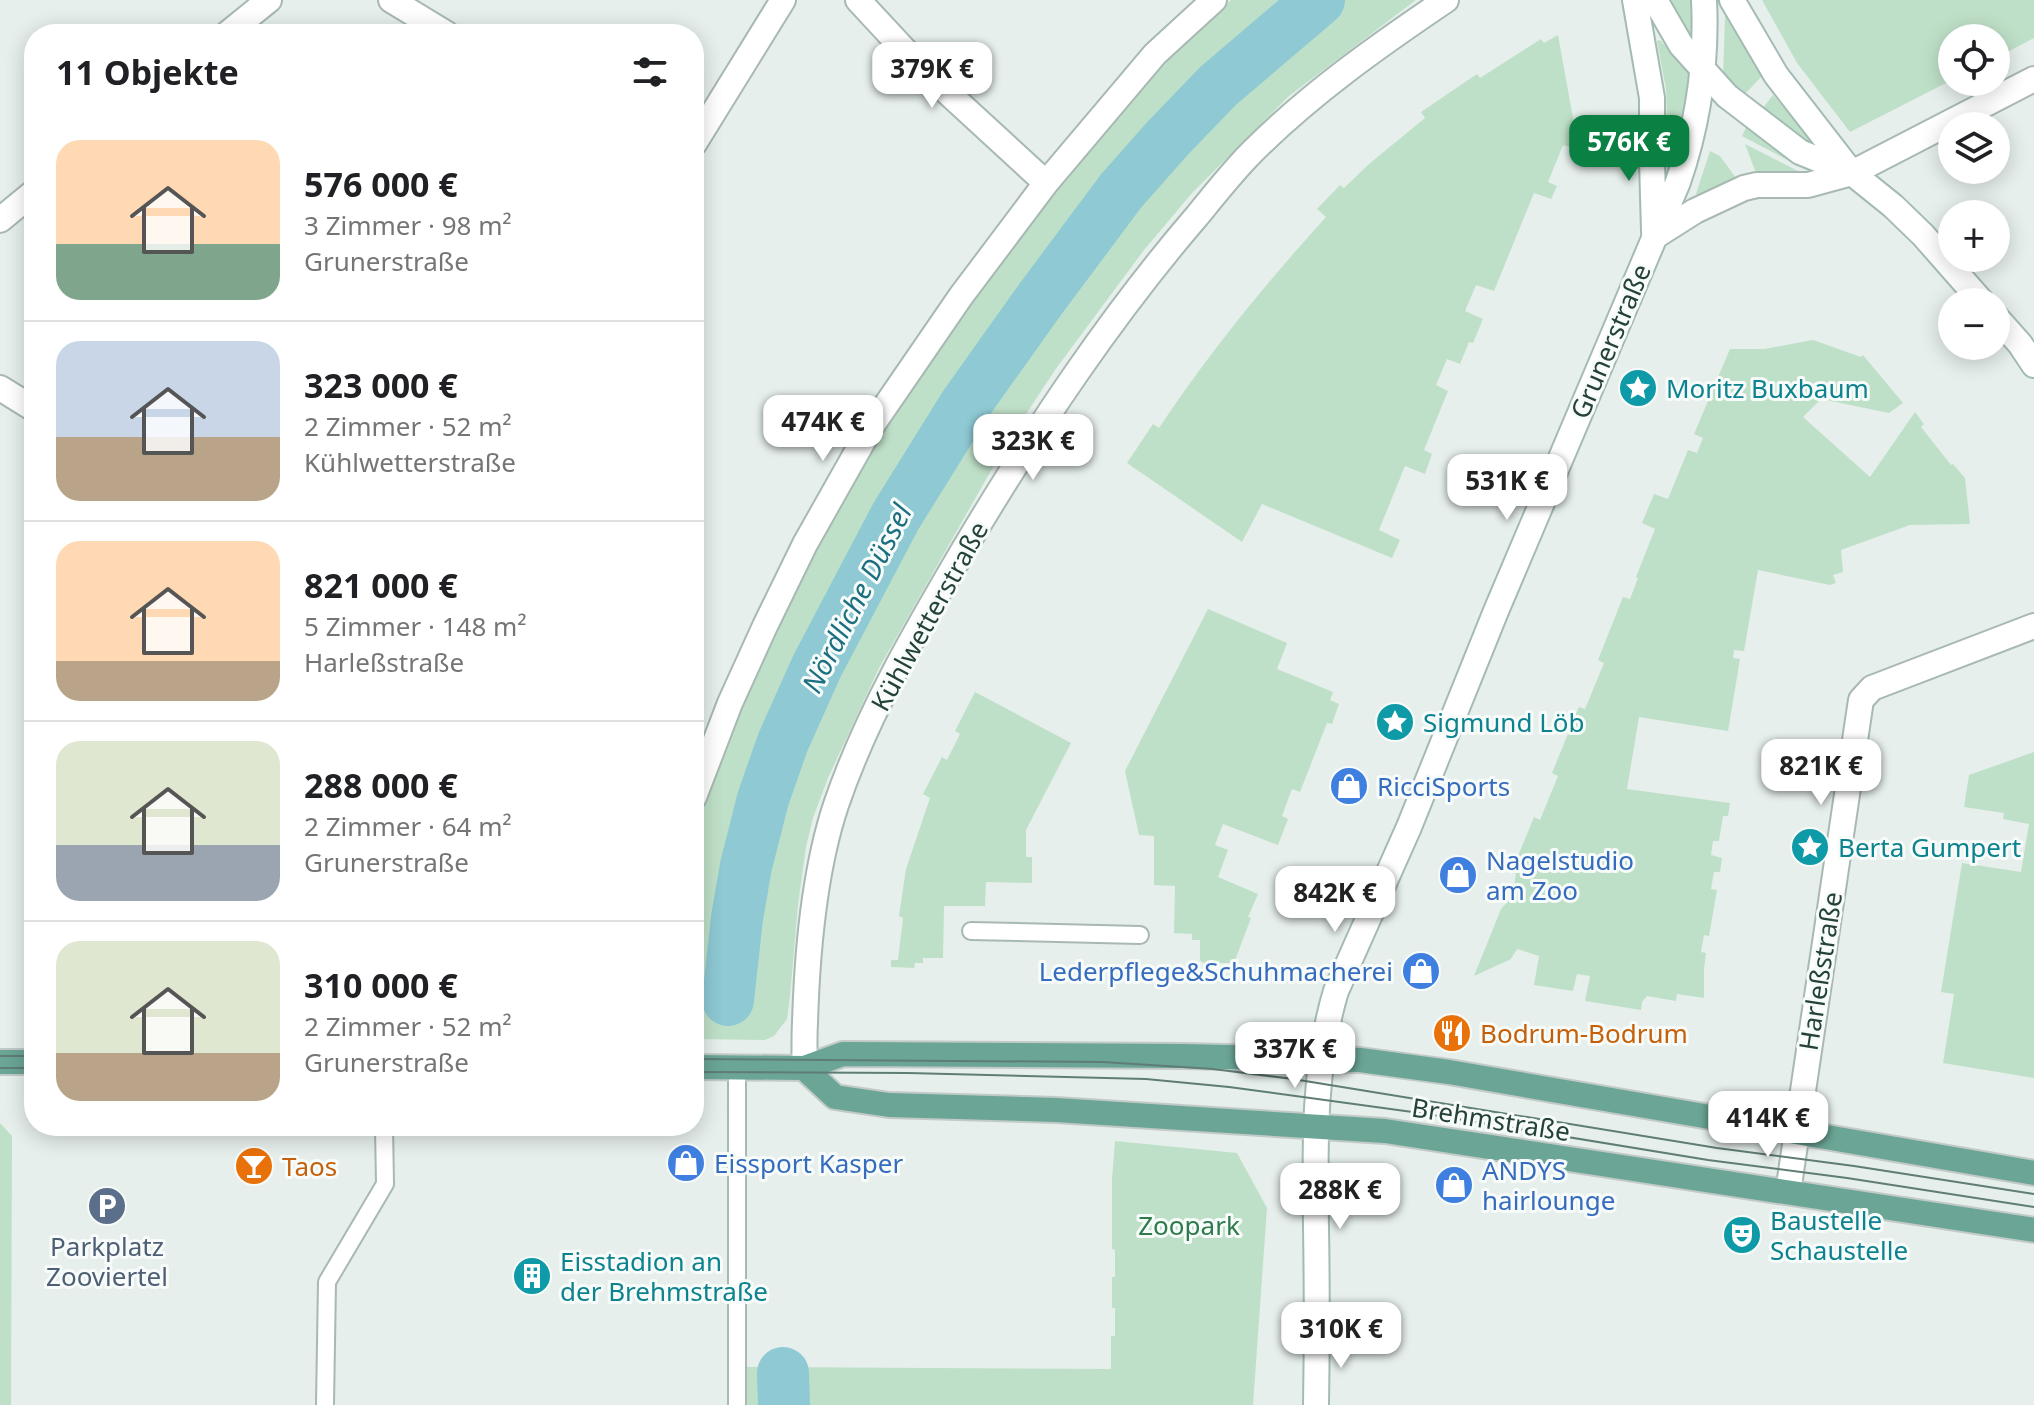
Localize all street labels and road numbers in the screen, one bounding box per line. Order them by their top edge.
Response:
street label: Grunerstraße [1561,258,1659,424]
street label: Kühlwetterstraße [862,515,996,717]
street label: Harleßstraße [1790,889,1850,1053]
street label: Brehmstraße [1409,1089,1573,1149]

